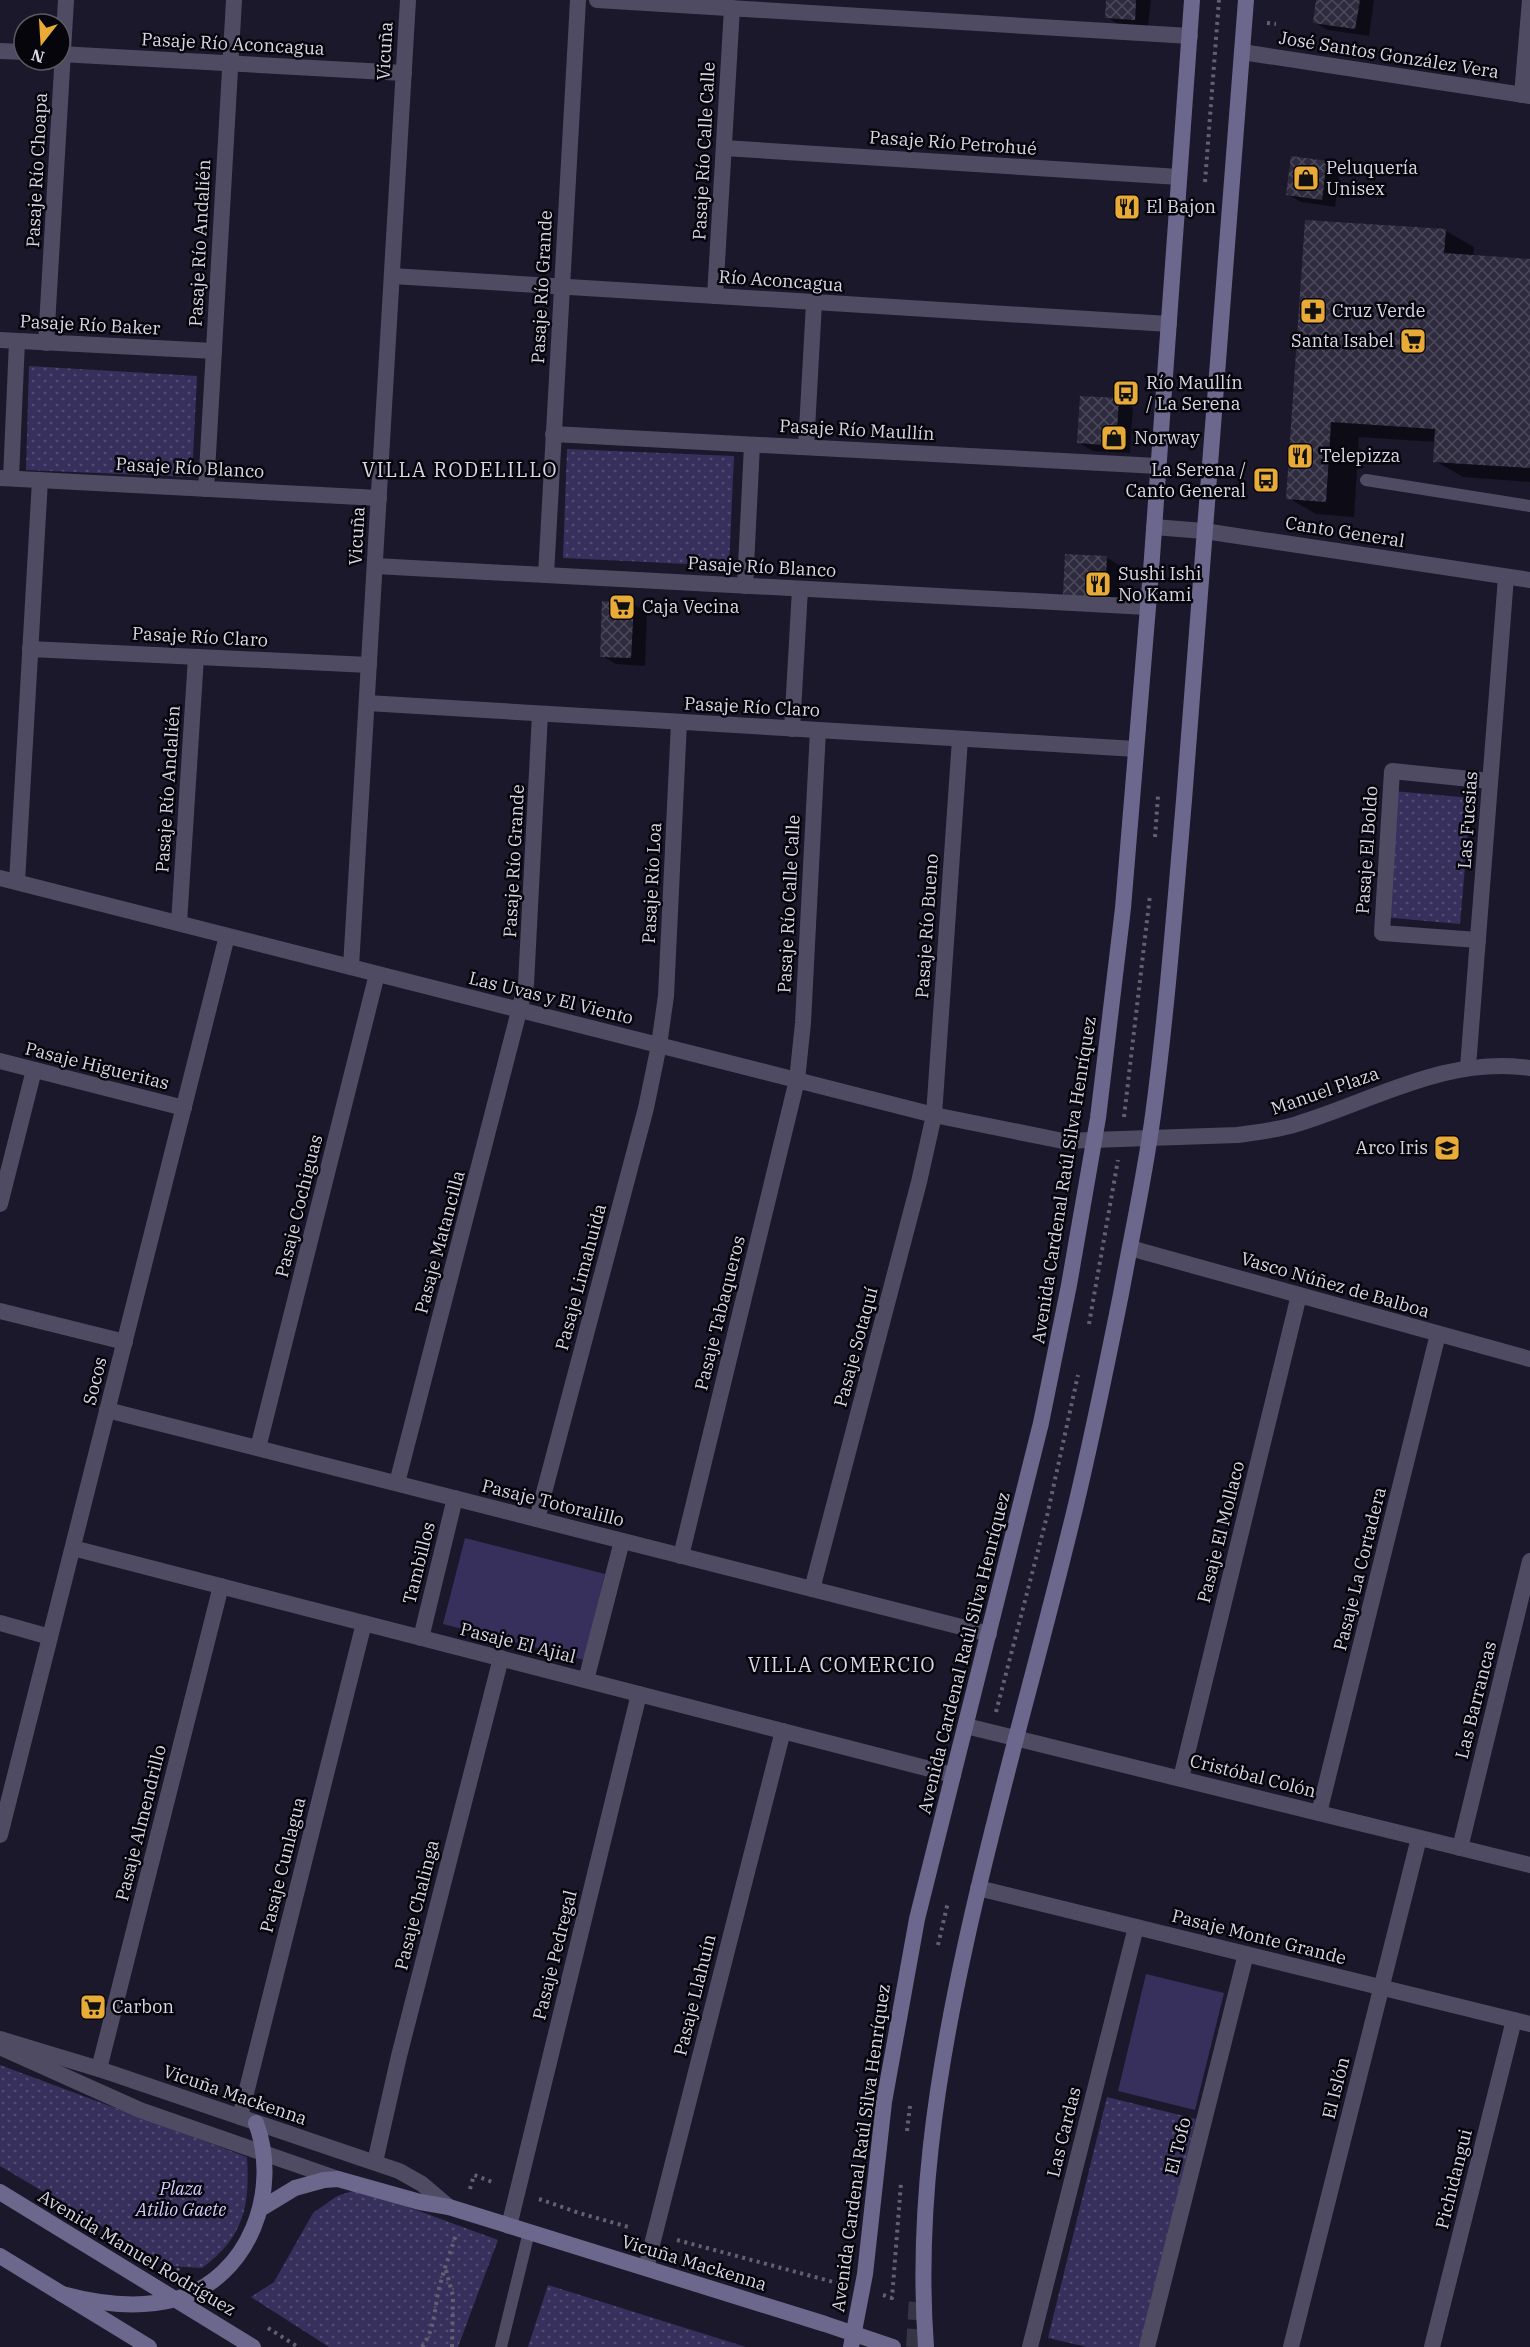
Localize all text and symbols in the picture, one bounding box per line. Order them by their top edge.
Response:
north arrow [12,12,72,72]
street label: Vicuña [371,21,398,81]
street label: José Santos González Vera [1277,26,1501,83]
street label: Pasaje Río Aconcagua [141,27,325,60]
text: N [29,45,47,68]
street label: Pasaje Río Calle Calle [687,61,720,241]
street label: Pasaje Río Choapa [21,92,52,248]
street label: Pasaje Río Petrohué [869,125,1038,160]
place label: Peluquería Unisex [1326,156,1418,200]
street label: Pasaje Río Andalién [184,159,215,327]
shop icon: Peluquería Unisex [1291,163,1321,193]
restaurant icon: El Bajon [1112,192,1142,222]
place label: El Bajon [1146,195,1216,218]
street label: Pasaje Río Grande [526,210,557,364]
street label: Río Aconcagua [718,265,844,296]
pharmacy icon: Cruz Verde [1298,296,1328,326]
place label: Cruz Verde [1332,299,1425,322]
street label: Pasaje Río Baker [19,309,161,340]
supermarket icon: Santa Isabel [1398,326,1428,356]
place label: Santa Isabel [1291,329,1394,352]
place label: Río Maullín / La Serena [1146,371,1243,415]
bus stop icon: Río Maullín / La Serena [1111,378,1141,408]
street label: Pasaje Río Maullín [779,414,935,445]
shop icon: Norway [1099,423,1129,453]
place label: Norway [1134,426,1200,449]
restaurant icon: Telepizza [1285,441,1315,471]
place label: Telepizza [1320,444,1401,467]
street label: Pasaje Río Blanco [115,452,265,483]
district label: VILLA RODELILLO [362,456,558,483]
place label: La Serena / Canto General [1126,458,1246,502]
bus stop icon: La Serena / Canto General [1251,465,1281,495]
street label: Vicuña [343,506,370,566]
street label: Canto General [1284,511,1406,552]
street label: Pasaje Río Blanco [687,551,837,582]
place label: Sushi Ishi No Kami [1118,562,1202,606]
restaurant icon: Sushi Ishi No Kami [1083,569,1113,599]
supermarket icon: Caja Vecina [607,592,637,622]
place label: Caja Vecina [642,595,740,618]
street label: Pasaje Río Claro [132,621,268,652]
street label: Pasaje Río Claro [684,691,820,722]
street label: Pasaje Río Andalién [150,705,185,873]
street label: Las Fucsias [1453,770,1482,870]
street label: Pasaje Río Grande [498,784,529,938]
street label: Pasaje El Boldo [1351,785,1382,915]
street label: Pasaje Río Calle Calle [772,814,805,994]
street label: Pasaje Río Loa [637,821,666,944]
street label: Pasaje Río Bueno [910,853,943,999]
street label: Las Uvas y El Viento [466,966,636,1029]
street label: Avenida Cardenal Raúl Silva Henríquez [1026,1015,1101,1345]
street label: Pasaje Higueritas [23,1036,172,1095]
street label: Manuel Plaza [1268,1061,1382,1120]
street label: Pasaje Cochiguas [270,1132,327,1280]
school or university icon: Arco Iris [1432,1133,1462,1163]
place label: Arco Iris [1356,1136,1428,1159]
street label: Pasaje Matancilla [409,1168,470,1316]
street label: Pasaje Limahuida [550,1201,611,1353]
street label: Pasaje Tabaqueros [689,1233,750,1393]
street label: Vasco Núñez de Balboa [1238,1247,1432,1323]
street label: Pasaje Sotaquí [828,1284,883,1409]
street label: Socos [77,1354,112,1407]
street label: Pasaje El Mollaco [1192,1458,1249,1605]
street label: Pasaje Totoralillo [479,1474,627,1531]
street label: Pasaje La Cortadera [1328,1485,1391,1653]
street label: Avenida Cardenal Raúl Silva Henríquez [912,1489,1015,1816]
street label: Tambillos [397,1519,440,1606]
street label: Pasaje El Ajial [458,1617,578,1668]
street label: Las Barrancas [1450,1639,1501,1761]
district label: VILLA COMERCIO [748,1651,936,1678]
street label: Pasaje Almendrillo [110,1742,171,1903]
street label: Cristóbal Colón [1188,1749,1319,1802]
street label: Pasaje Cunlagua [255,1795,311,1935]
street label: Pasaje Chalinga [389,1837,444,1972]
street label: Pasaje Pedregal [527,1888,582,2022]
street label: Pasaje Monte Grande [1169,1904,1349,1969]
street label: Pasaje Llahuín [668,1932,721,2058]
street label: Avenida Cardenal Raúl Silva Henríquez [826,1982,895,2313]
supermarket icon: Carbon [78,1992,108,2022]
place label: Carbon [112,1995,174,2018]
street label: El Islón [1317,2054,1354,2121]
street label: Vicuña Mackenna [160,2059,310,2130]
street label: Las Cardas [1041,2084,1086,2179]
street label: El Tofo [1159,2115,1196,2177]
street label: Pichidangui [1430,2126,1477,2231]
park label: Plaza Atilio Gaete [135,2177,226,2221]
street label: Avenida Manuel Rodríguez [34,2184,240,2321]
street label: Vicuña Mackenna [619,2229,770,2296]

